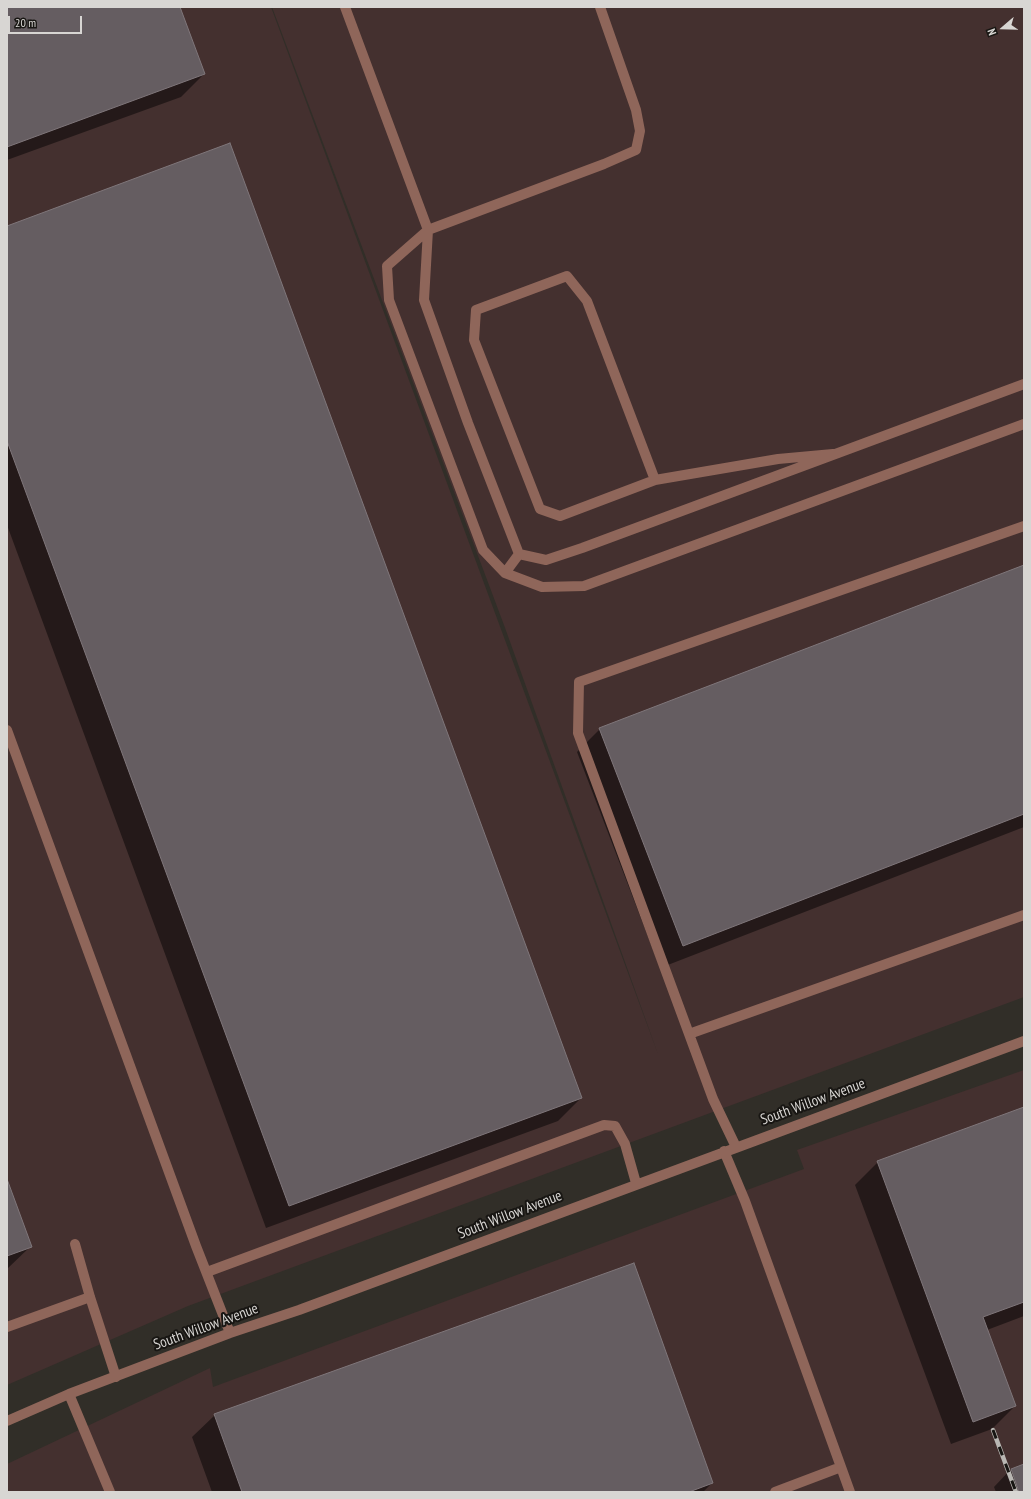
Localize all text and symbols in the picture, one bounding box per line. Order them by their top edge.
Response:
scale bar [10,8,84,34]
north arrow [983,8,1023,48]
text: 20 m [15,15,36,30]
text: N [984,27,999,37]
street label: South Willow Avenue [758,1075,868,1129]
street label: South Willow Avenue [455,1187,565,1243]
street label: South Willow Avenue [151,1300,261,1354]

